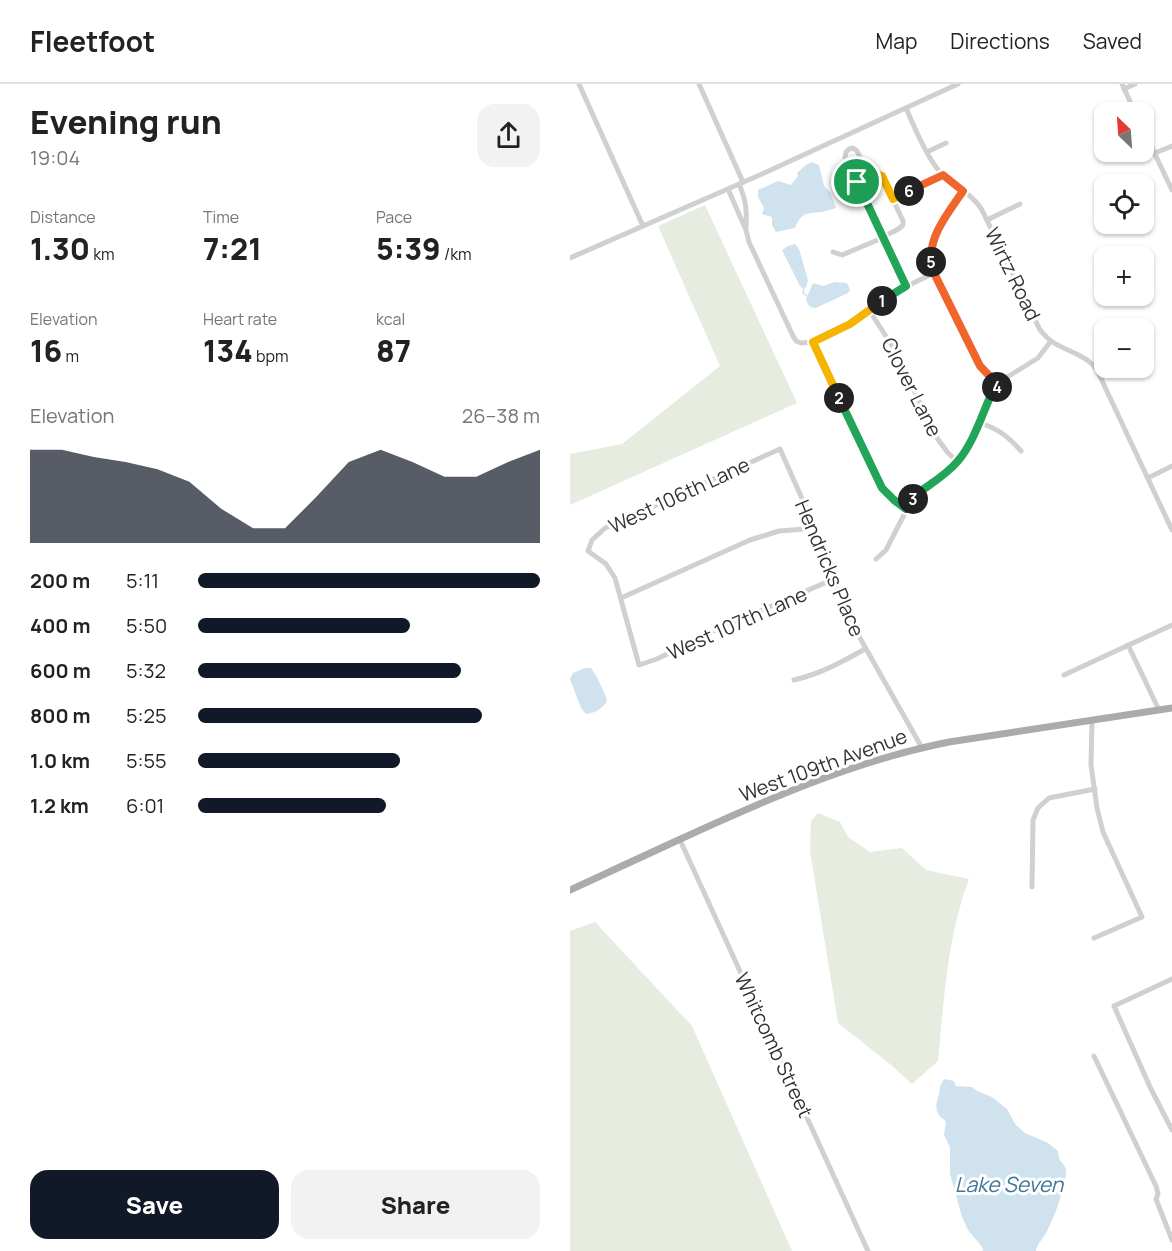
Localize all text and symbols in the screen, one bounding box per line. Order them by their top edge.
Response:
text: Fleetfoot [30,22,155,60]
text: Map [876,27,917,55]
text: Directions [950,27,1050,55]
text: Saved [1083,27,1142,55]
text: Evening run [30,99,222,144]
north arrow [1094,102,1154,162]
map controls [1094,102,1154,378]
button: share [477,104,540,167]
text: 19:04 [30,144,80,171]
pin [831,156,882,207]
icon: arrive [840,165,873,198]
button: locate [1094,174,1154,234]
pin: 6 [894,176,924,206]
text: 6 [904,180,914,202]
text: Distance [30,206,96,228]
text: Time [203,206,239,228]
text: Pace [376,206,412,228]
street label: Wirtz Road [979,223,1047,325]
text: 1.30 [30,228,90,269]
text: 7:21 [203,228,262,269]
text: 5:39 [376,228,441,269]
text: km [90,243,115,265]
text: /km [441,243,472,265]
button: + [1094,246,1154,306]
pin: 5 [916,247,946,277]
text: 5 [926,251,936,273]
pin: 1 [867,286,897,316]
text: 1 [878,290,886,312]
text: Elevation [30,308,98,330]
text: Heart rate [203,308,277,330]
text: kcal [376,308,405,330]
button: − [1094,318,1154,378]
text: 16 [30,330,62,371]
text: 134 [203,330,253,371]
text: 87 [376,330,411,371]
street label: Clover Lane [875,333,949,441]
text: m [62,345,79,367]
text: bpm [253,345,289,367]
pin: 4 [982,372,1012,402]
text: 4 [992,376,1002,398]
pin: 2 [824,383,854,413]
text: 2 [834,387,844,409]
text: Elevation [30,402,114,429]
text: 26–38 m [462,402,540,429]
street label: West 106th Lane [604,450,754,540]
pin: 3 [898,484,928,514]
text: 3 [908,488,918,510]
street label: Hendricks Place [789,495,871,641]
text: 200 m [30,567,90,594]
text: 5:11 [126,567,159,594]
street label: West 107th Lane [663,580,811,666]
text: 400 m [30,612,90,639]
text: 5:50 [126,612,167,639]
text: 600 m [30,657,91,684]
text: 5:32 [126,657,166,684]
text: 800 m [30,702,91,729]
text: 5:25 [126,702,166,729]
street label: West 109th Avenue [735,722,911,808]
text: 1.0 km [30,747,90,774]
text: 5:55 [126,747,167,774]
text: 1.2 km [30,792,89,819]
text: 6:01 [126,792,164,819]
street label: Whitcomb Street [729,968,819,1122]
button: Save [30,1170,279,1239]
button: Share [291,1170,540,1239]
water label: Lake Seven [955,1170,1065,1198]

